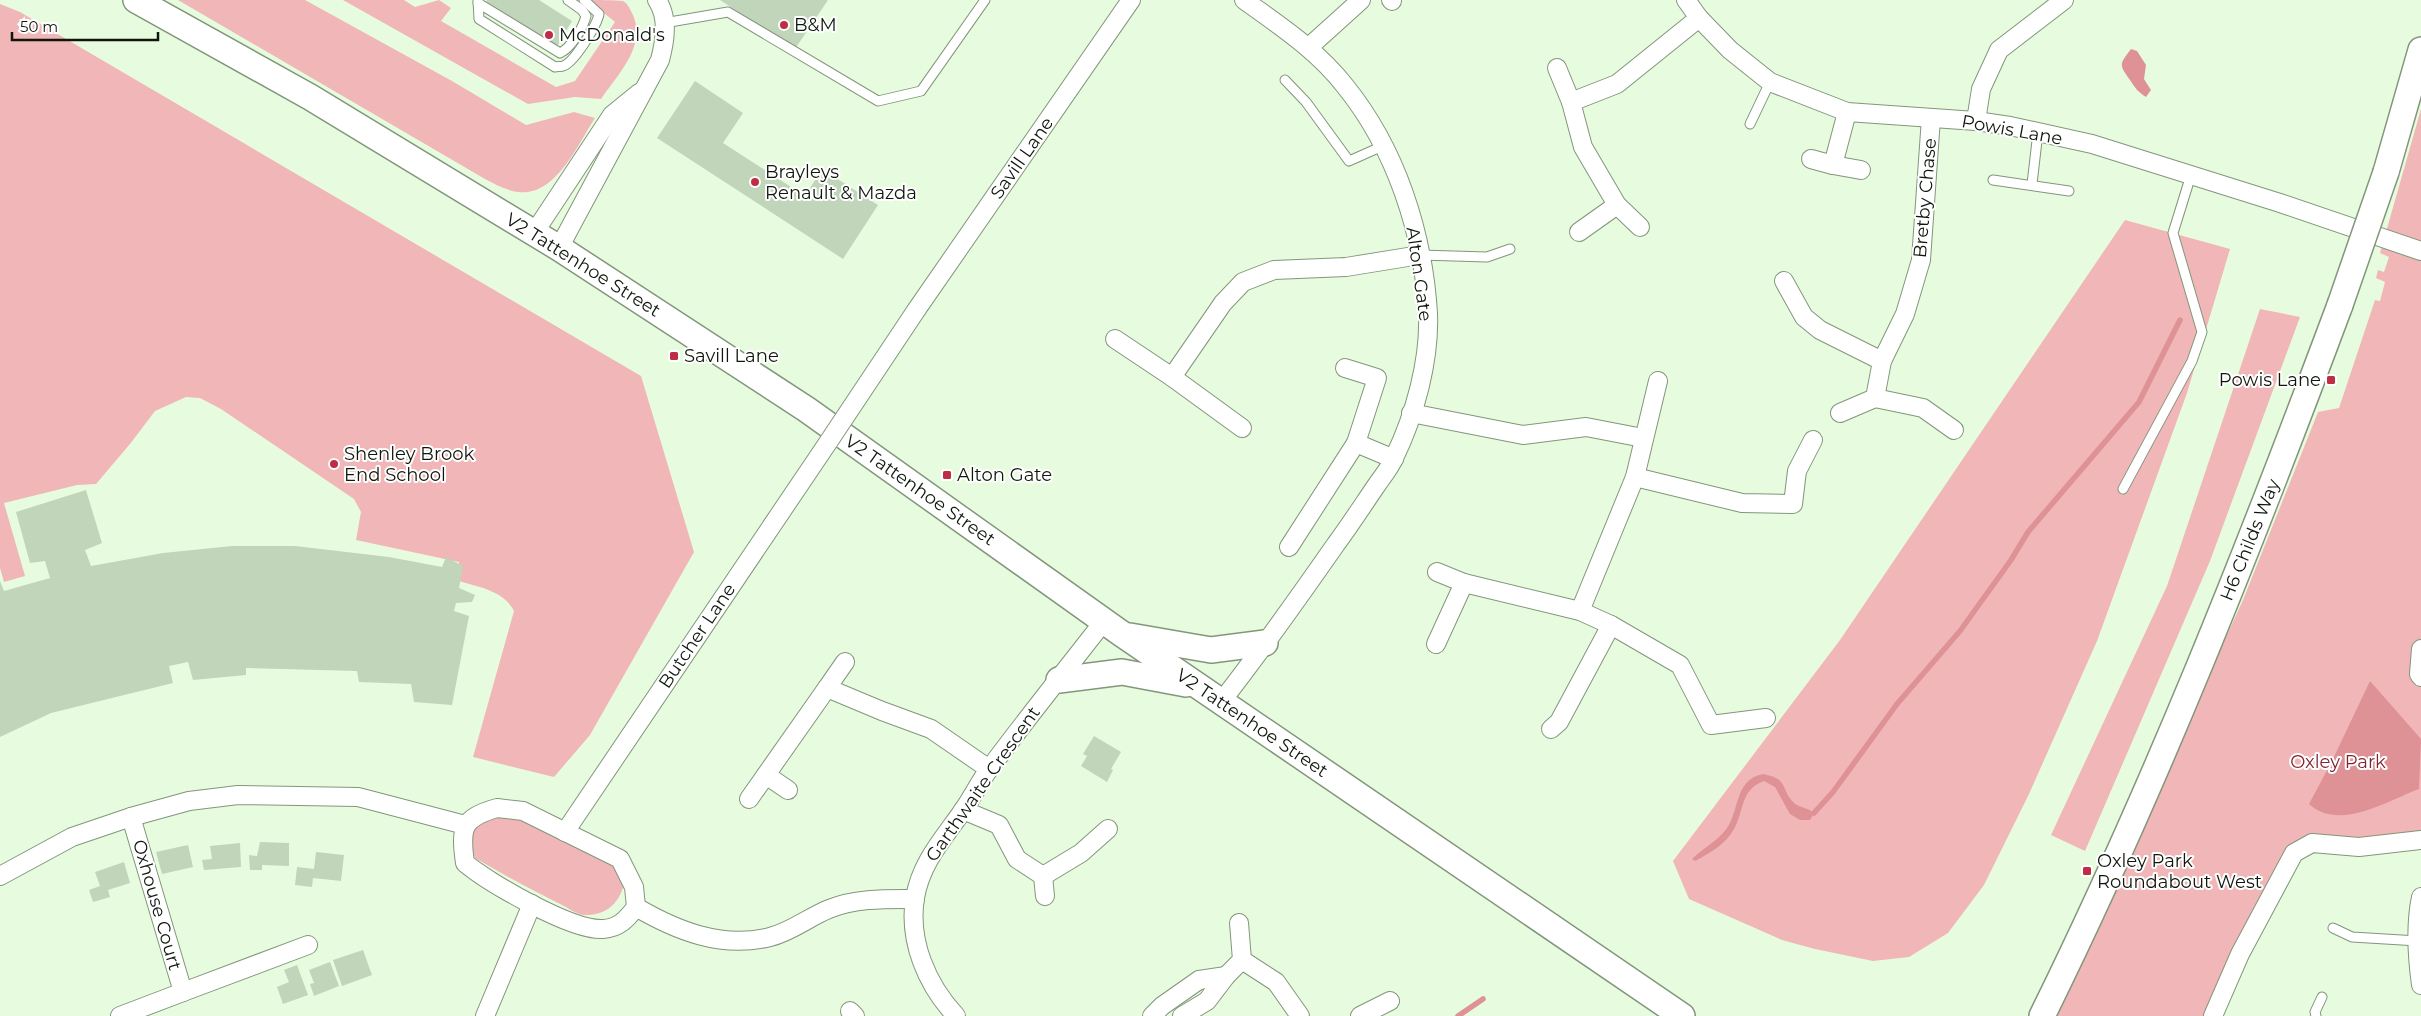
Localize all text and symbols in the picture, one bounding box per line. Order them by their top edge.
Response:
scale bar [12,10,159,42]
place label: B&M [794,14,837,36]
text: 50 m [20,17,58,36]
marker: B&M [778,19,790,31]
place label: McDonald's [559,24,665,46]
marker: McDonald's [543,29,555,41]
street label: Powis Lane [1960,110,2064,150]
street label: Savill Lane [986,113,1058,203]
street label: Bretby Chase [1909,137,1941,259]
place label: Brayleys Renault & Mazda [765,161,917,204]
marker: Brayleys Renault & Mazda [749,176,761,188]
street label: V2 Tattenhoe Street [501,208,665,322]
street label: Alton Gate [1401,225,1437,323]
place label: Savill Lane [684,345,779,367]
marker: Savill Lane [668,350,680,362]
place label: Powis Lane [2219,369,2321,391]
marker: Powis Lane [2325,374,2337,386]
street label: V2 Tattenhoe Street [841,430,999,550]
place label: Shenley Brook End School [344,443,474,486]
marker: Shenley Brook End School [328,458,340,470]
place label: Alton Gate [957,464,1052,486]
marker: Alton Gate [941,469,953,481]
street label: H6 Childs Way [2216,476,2285,604]
street label: Butcher Lane [654,579,740,693]
street label: V2 Tattenhoe Street [1172,664,1332,782]
street label: Garthwaite Crescent [921,702,1045,866]
park label: Oxley Park [2290,751,2386,773]
street label: Oxhouse Court [128,837,186,973]
place label: Oxley Park Roundabout West [2097,850,2262,893]
marker: Oxley Park Roundabout West [2081,865,2093,877]

